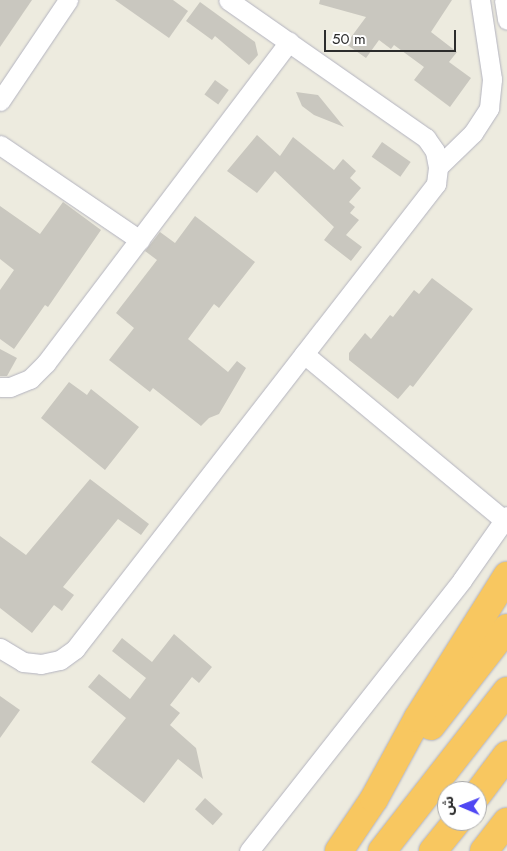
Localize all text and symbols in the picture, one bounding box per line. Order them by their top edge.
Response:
scale bar [327,20,460,52]
text: 50 m [332,28,366,50]
north arrow [437,781,487,831]
text: ش [438,796,458,816]

